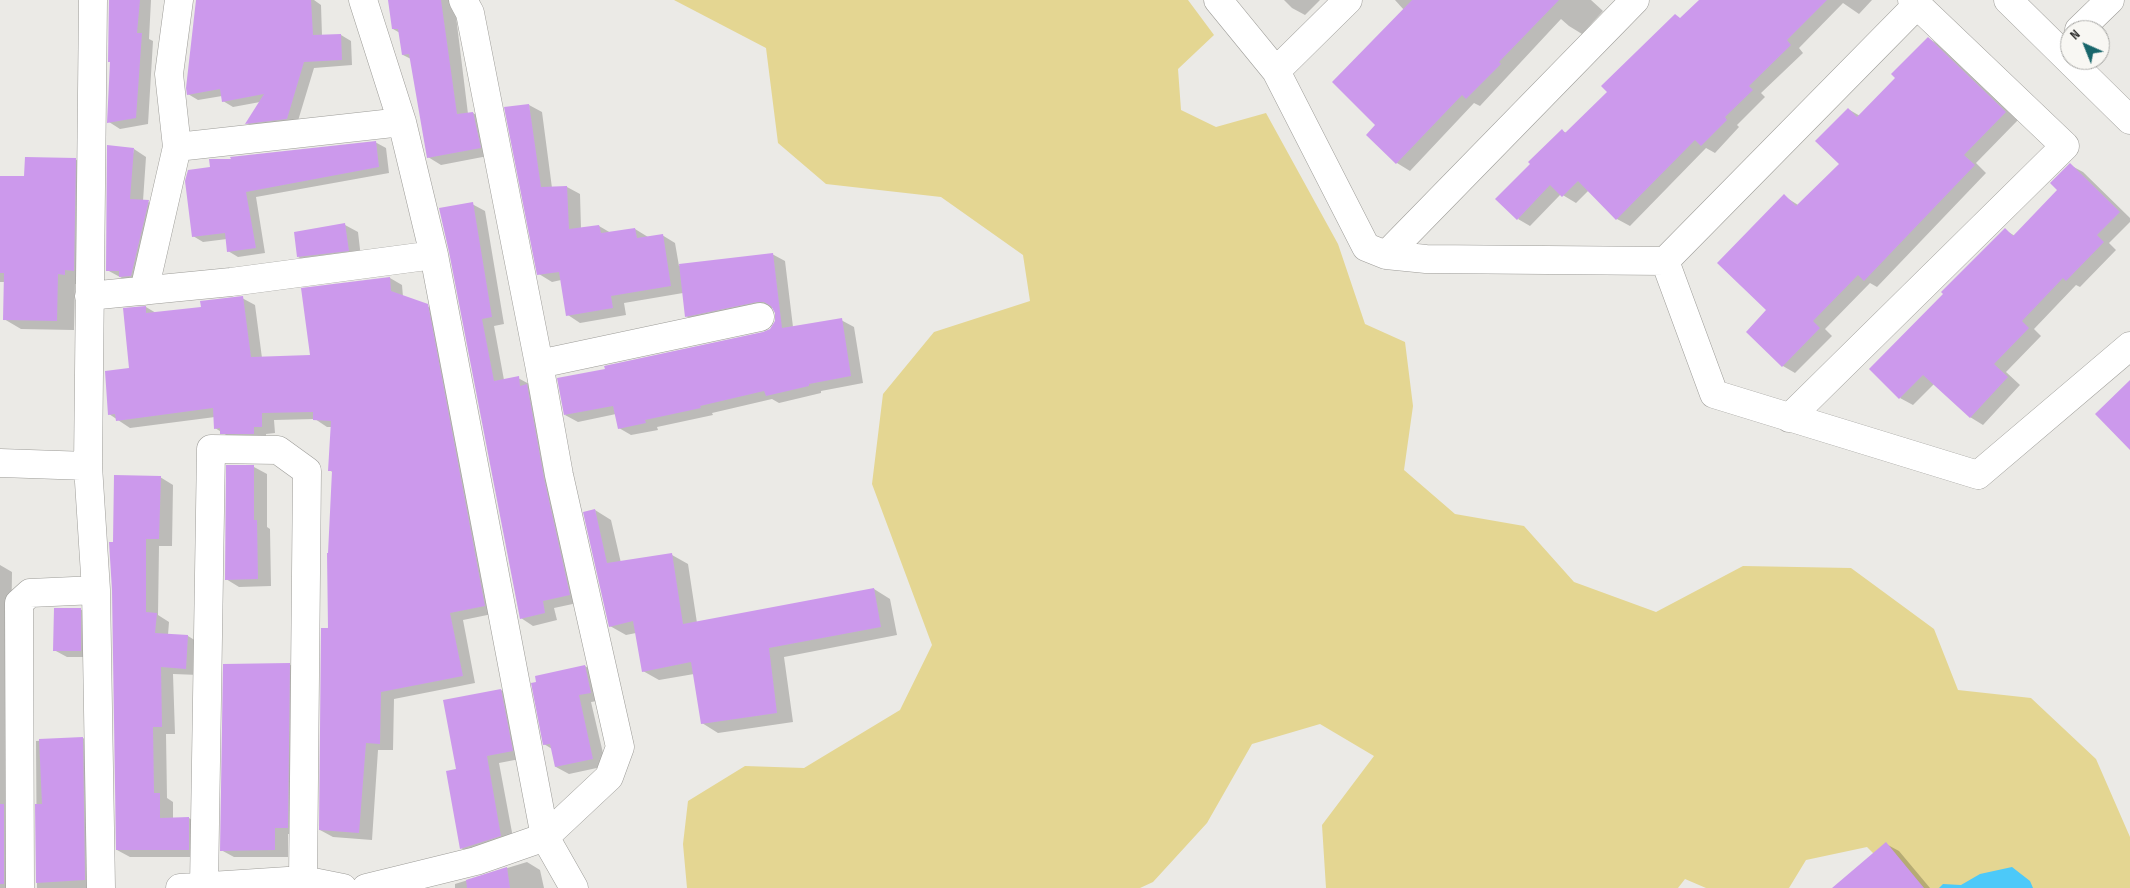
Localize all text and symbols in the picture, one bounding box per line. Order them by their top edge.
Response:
north arrow [2060,20,2110,70]
text: N [2066,26,2084,43]

